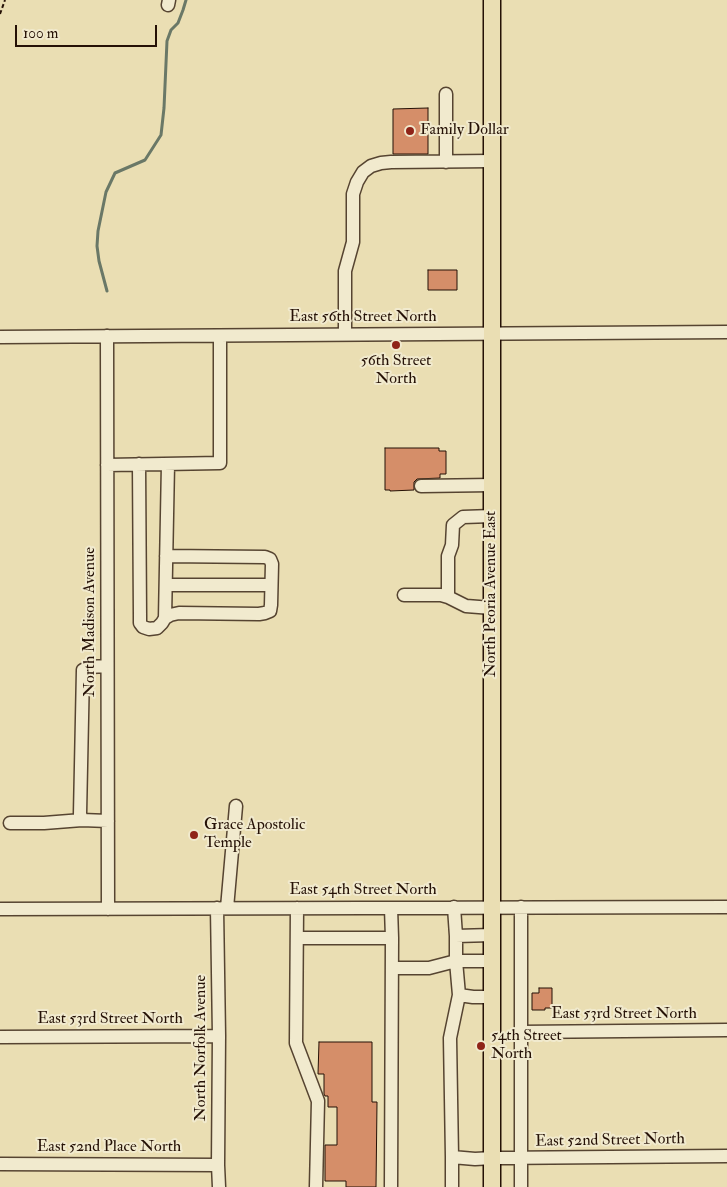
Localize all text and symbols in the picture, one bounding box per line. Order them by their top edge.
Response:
scale bar [18,15,160,47]
text: 100 m [23,24,58,43]
place label: Family Dollar [420,121,509,141]
marker: Family Dollar [404,125,416,137]
street label: East 56th Street North [289,308,437,328]
marker: 56th Street North [390,339,402,351]
place label: 56th Street North [361,352,431,390]
street label: North Peoria Avenue East [482,511,502,677]
street label: North Madison Avenue [81,547,101,697]
place label: Grace Apostolic Temple [204,816,305,854]
marker: Grace Apostolic Temple [188,829,200,841]
street label: East 54th Street North [289,881,437,901]
street label: North Norfolk Avenue [192,975,212,1121]
street label: East 53rd Street North [551,1005,697,1025]
street label: East 53rd Street North [37,1010,183,1030]
place label: 54th Street North [491,1027,562,1065]
marker: 54th Street North [475,1040,487,1052]
street label: East 52nd Street North [535,1130,685,1152]
street label: East 52nd Place North [37,1138,181,1158]

